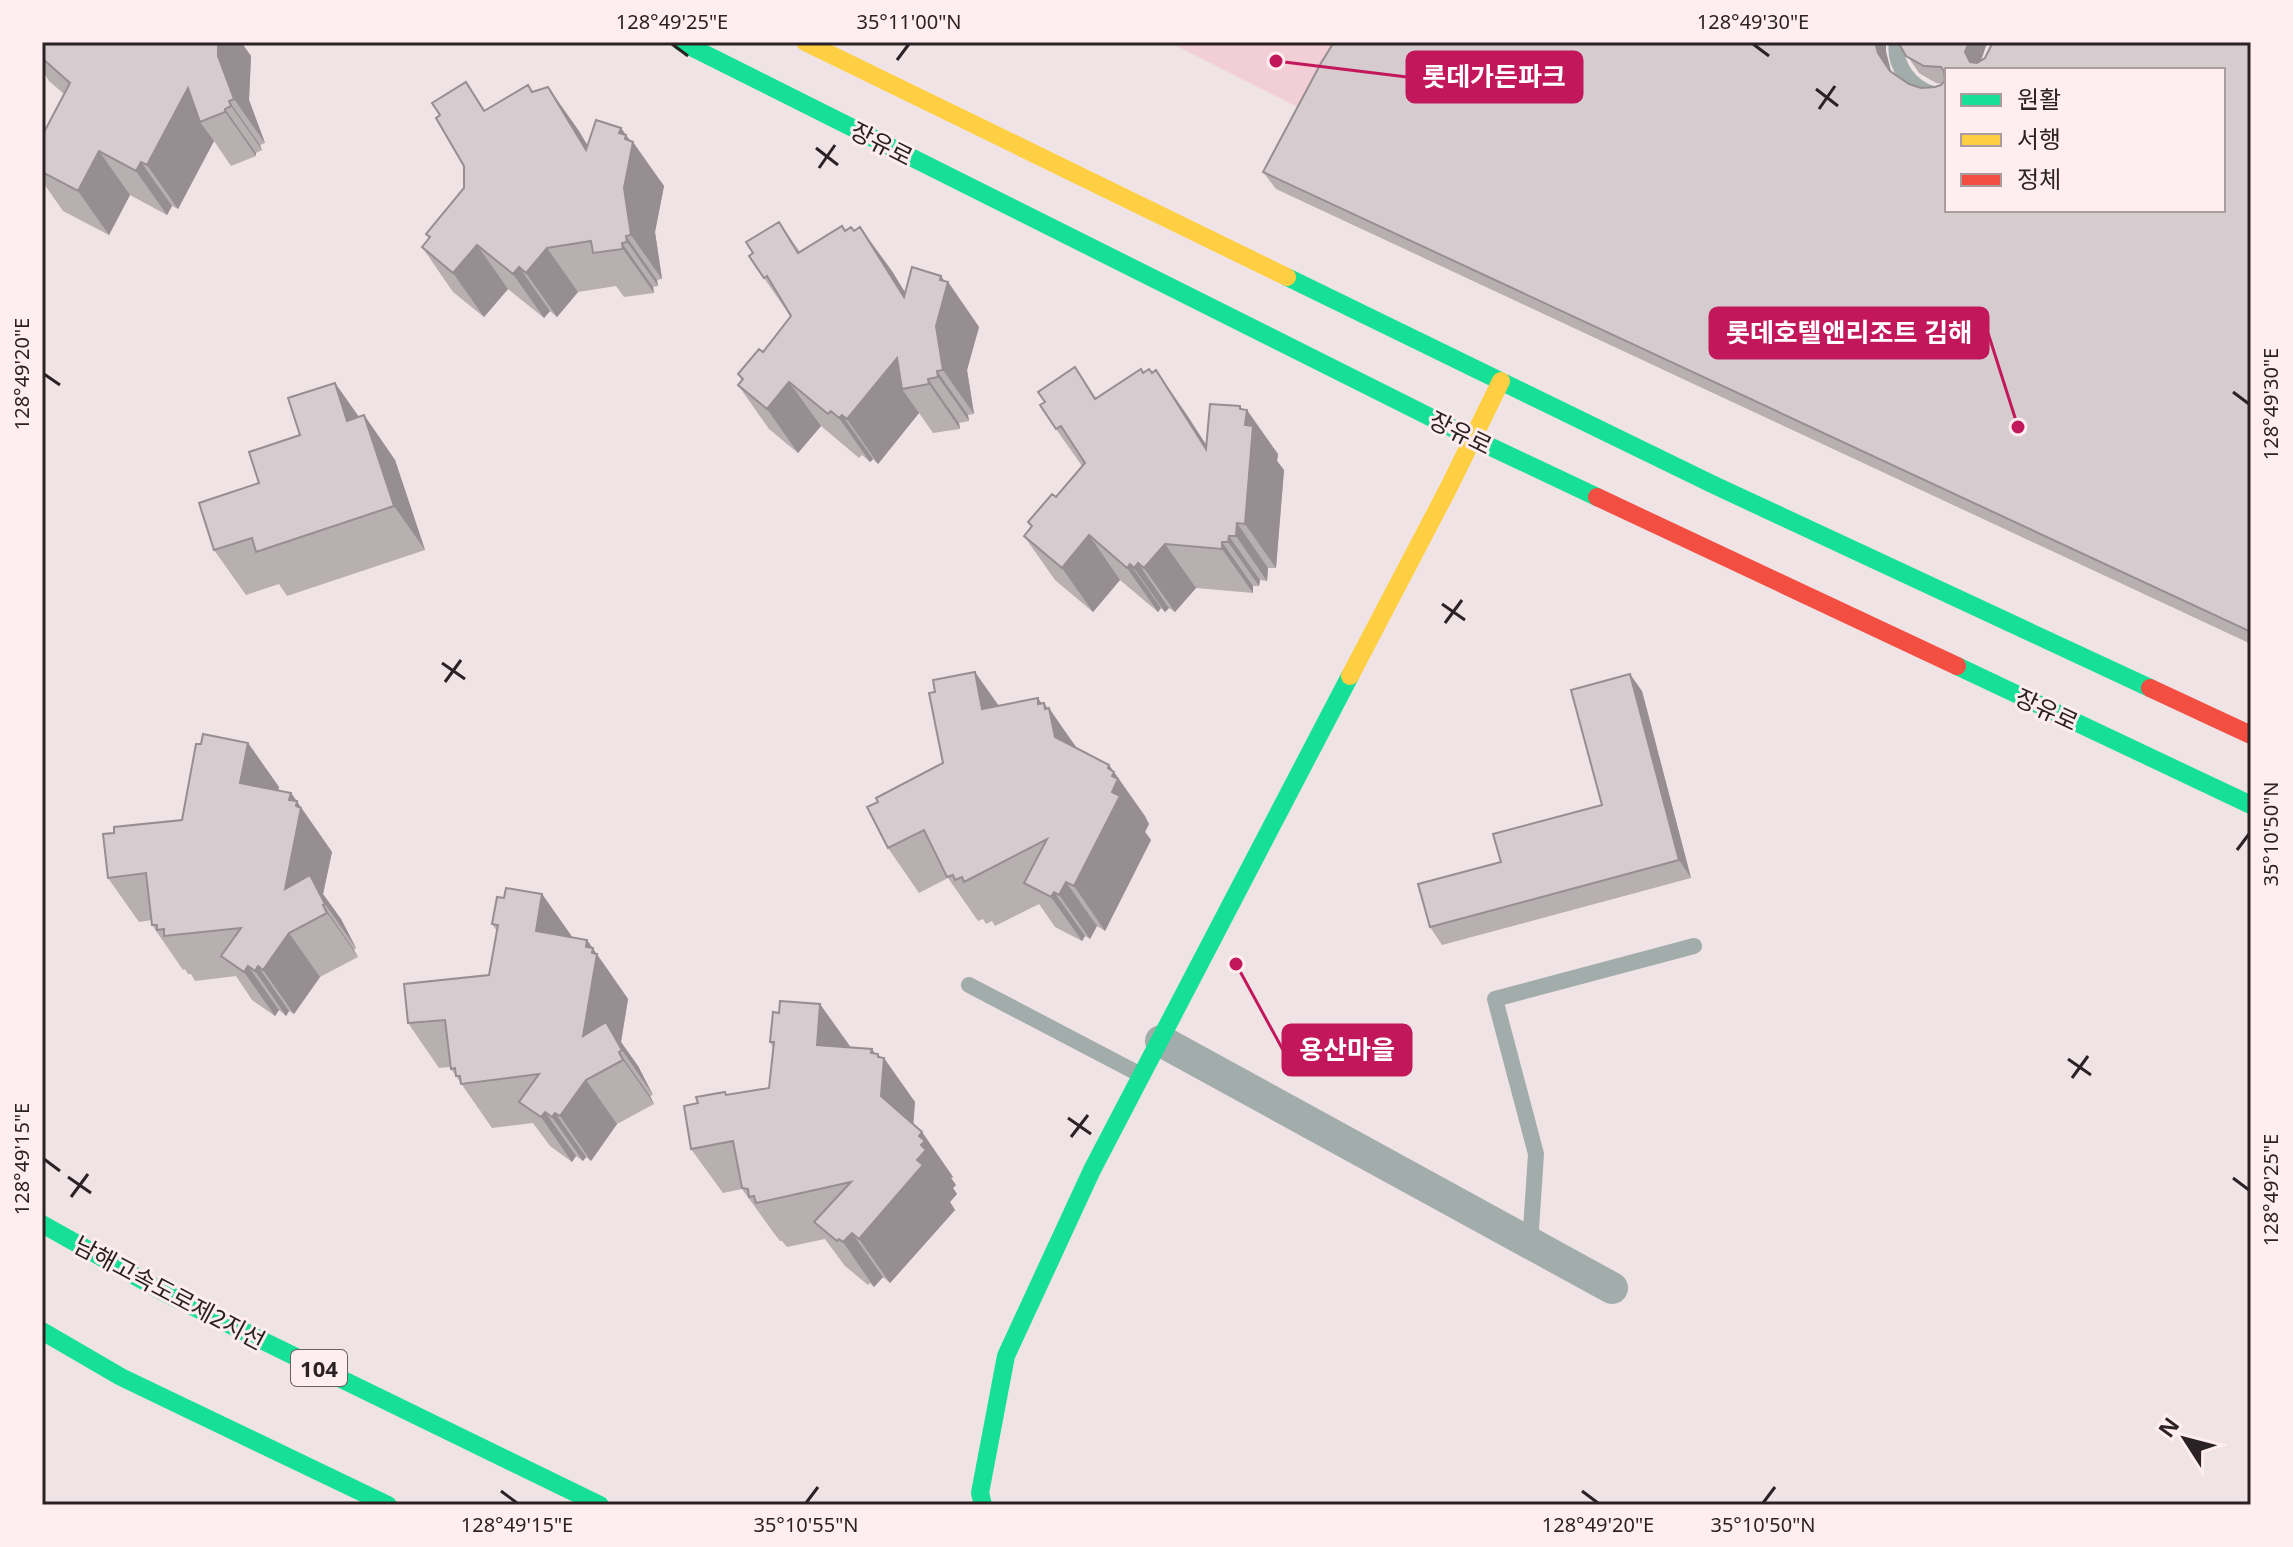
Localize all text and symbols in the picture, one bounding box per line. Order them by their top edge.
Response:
text: 128°49'25"E [616,8,728,35]
text: 35°11'00"N [856,8,962,35]
text: 128°49'30"E [1697,8,1809,35]
callout: 롯데가든파크 [1407,52,1582,102]
text: 롯데가든파크 [1422,58,1566,94]
legend [1945,68,2225,212]
text: 원활 [2017,82,2061,115]
street label: 장유로 [845,113,919,173]
text: 서행 [2017,122,2061,155]
text: 정체 [2017,162,2061,195]
callout: 롯데호텔앤리조트 김해 [1710,308,1988,358]
text: 롯데호텔앤리조트 김해 [1726,314,1972,350]
text: 128°49'20"E [8,318,35,430]
text: 128°49'30"E [2257,348,2284,460]
street label: 장유로 [1424,403,1498,461]
street label: 장유로 [2010,680,2084,738]
text: 35°10'50"N [2257,781,2284,887]
callout: 용산마을 [1283,1025,1411,1075]
text: 용산마을 [1299,1031,1395,1067]
text: 128°49'15"E [8,1103,35,1215]
text: 128°49'25"E [2257,1134,2284,1246]
street label: 남해고속도로제2지선 [68,1228,272,1356]
road number: 104 [291,1350,347,1386]
north arrow [2145,1399,2225,1479]
text: N [2151,1411,2185,1443]
text: 128°49'15"E [461,1511,573,1538]
text: 35°10'55"N [753,1511,859,1538]
text: 128°49'20"E [1542,1511,1654,1538]
text: 35°10'50"N [1710,1511,1816,1538]

